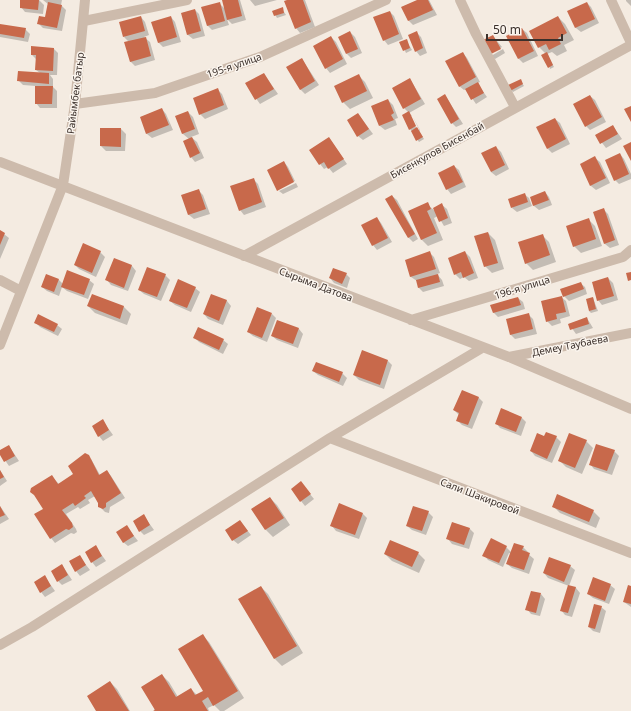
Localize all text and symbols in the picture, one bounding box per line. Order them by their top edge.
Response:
scale bar [487,16,562,42]
text: 50 m [493,21,521,38]
street label: 195-я улица [205,49,263,81]
street label: Райымбек батыр [63,51,87,135]
street label: Бисенкулов Бисенбай [388,118,486,182]
street label: Сырыма Датова [277,263,355,305]
street label: 196-я улица [493,272,551,302]
street label: Демеу Таубаева [531,331,609,359]
street label: Сали Шакировой [438,474,522,518]

